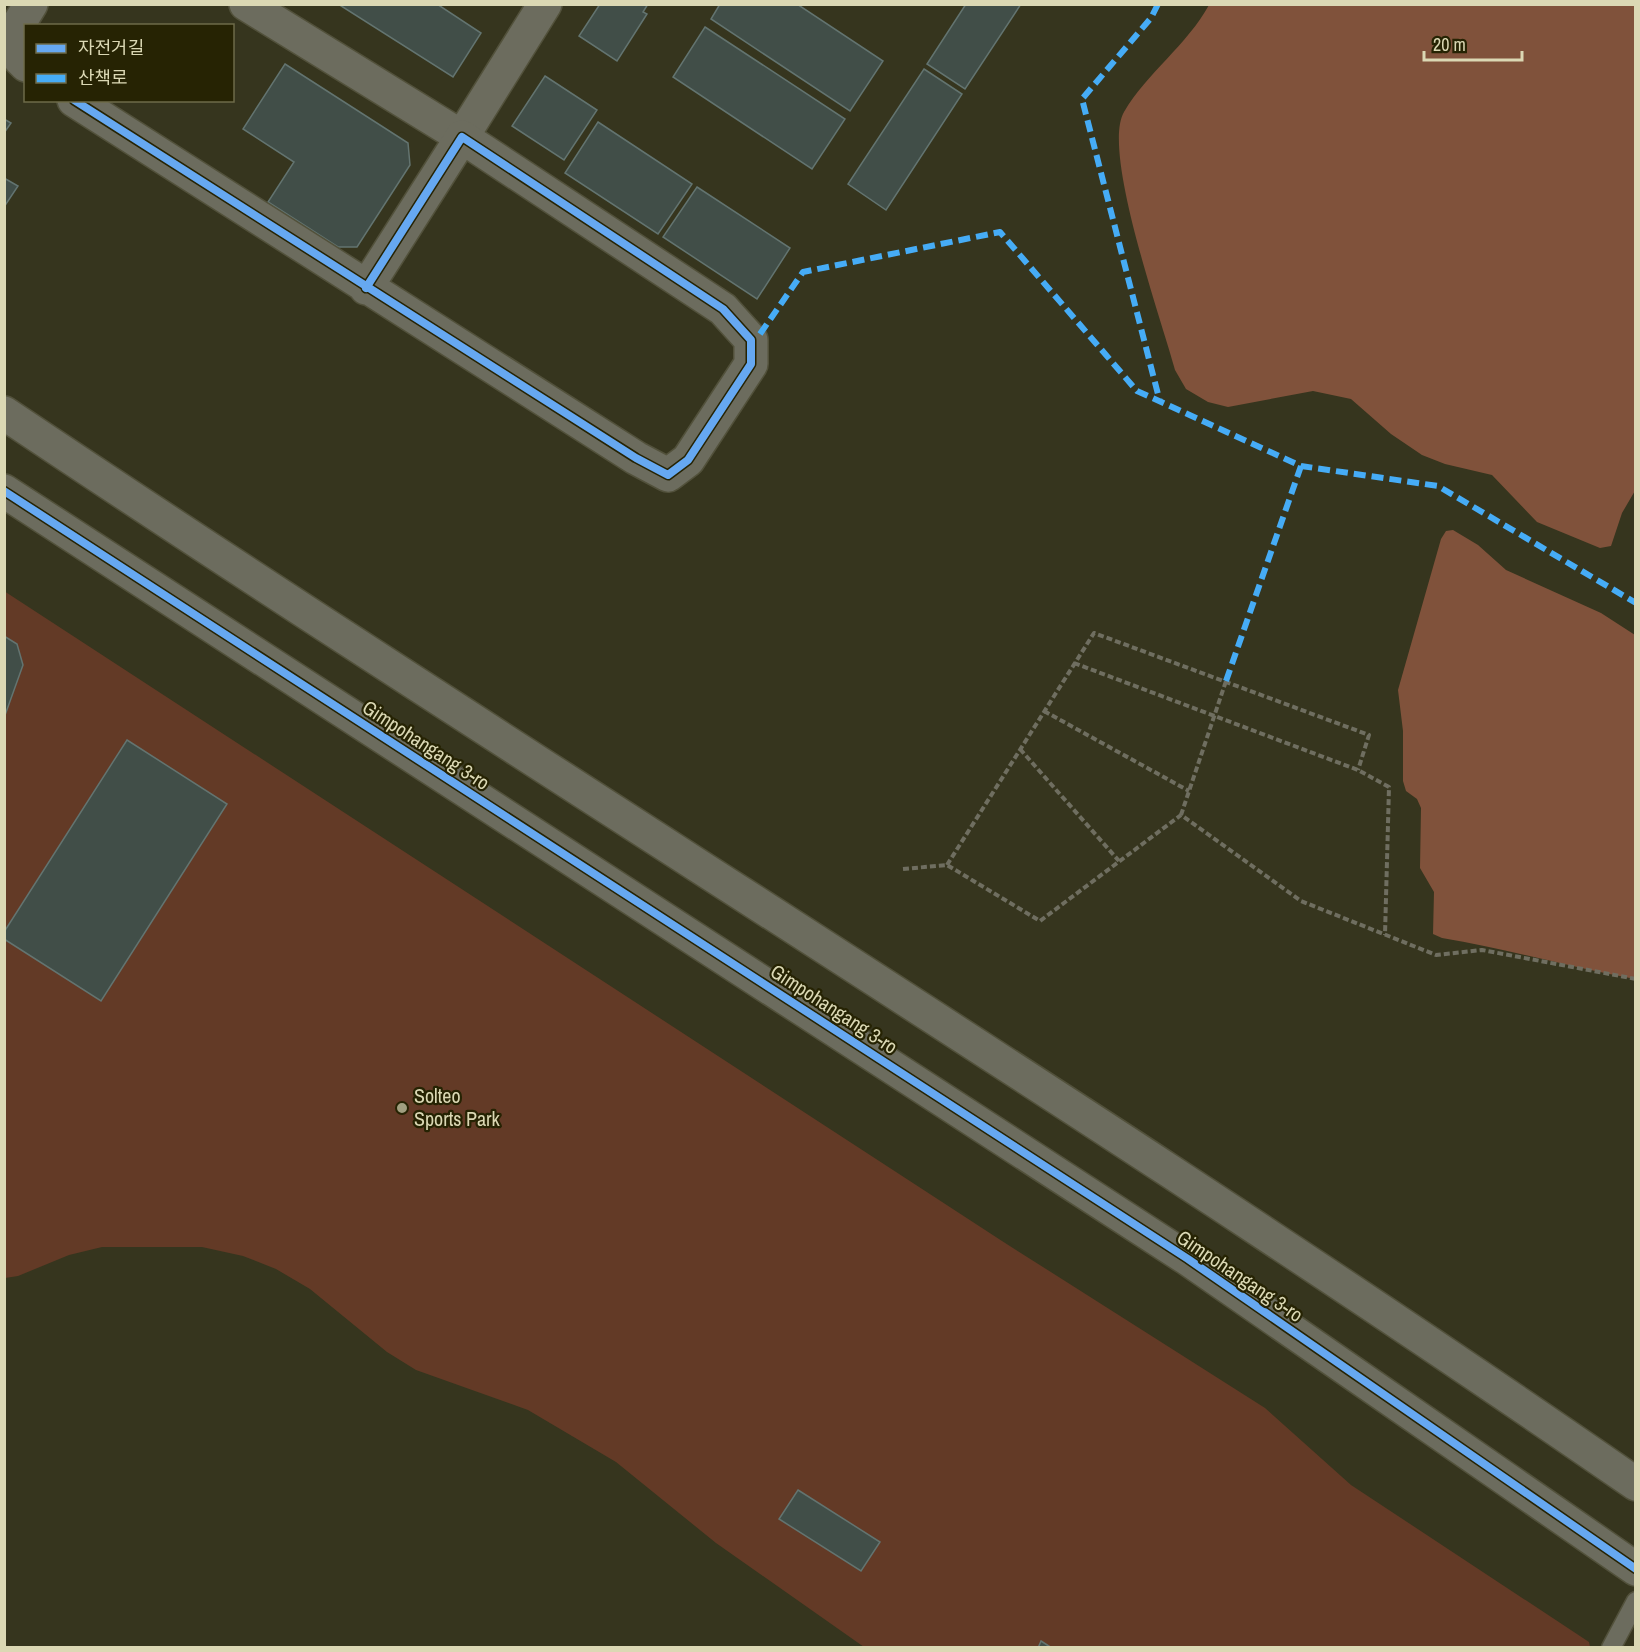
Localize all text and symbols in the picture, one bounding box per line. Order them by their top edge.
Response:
legend [24,24,234,102]
scale bar [1424,24,1522,62]
text: 20 m [1433,32,1466,57]
text: 자전거길 [78,35,144,60]
text: 산책로 [78,65,128,90]
street label: Gimpohangang 3-ro [357,693,495,796]
street label: Gimpohangang 3-ro [765,957,903,1060]
place label: Solteo Sports Park [414,1082,500,1132]
marker: Solteo Sports Park [395,1101,409,1115]
street label: Gimpohangang 3-ro [1172,1223,1309,1328]

